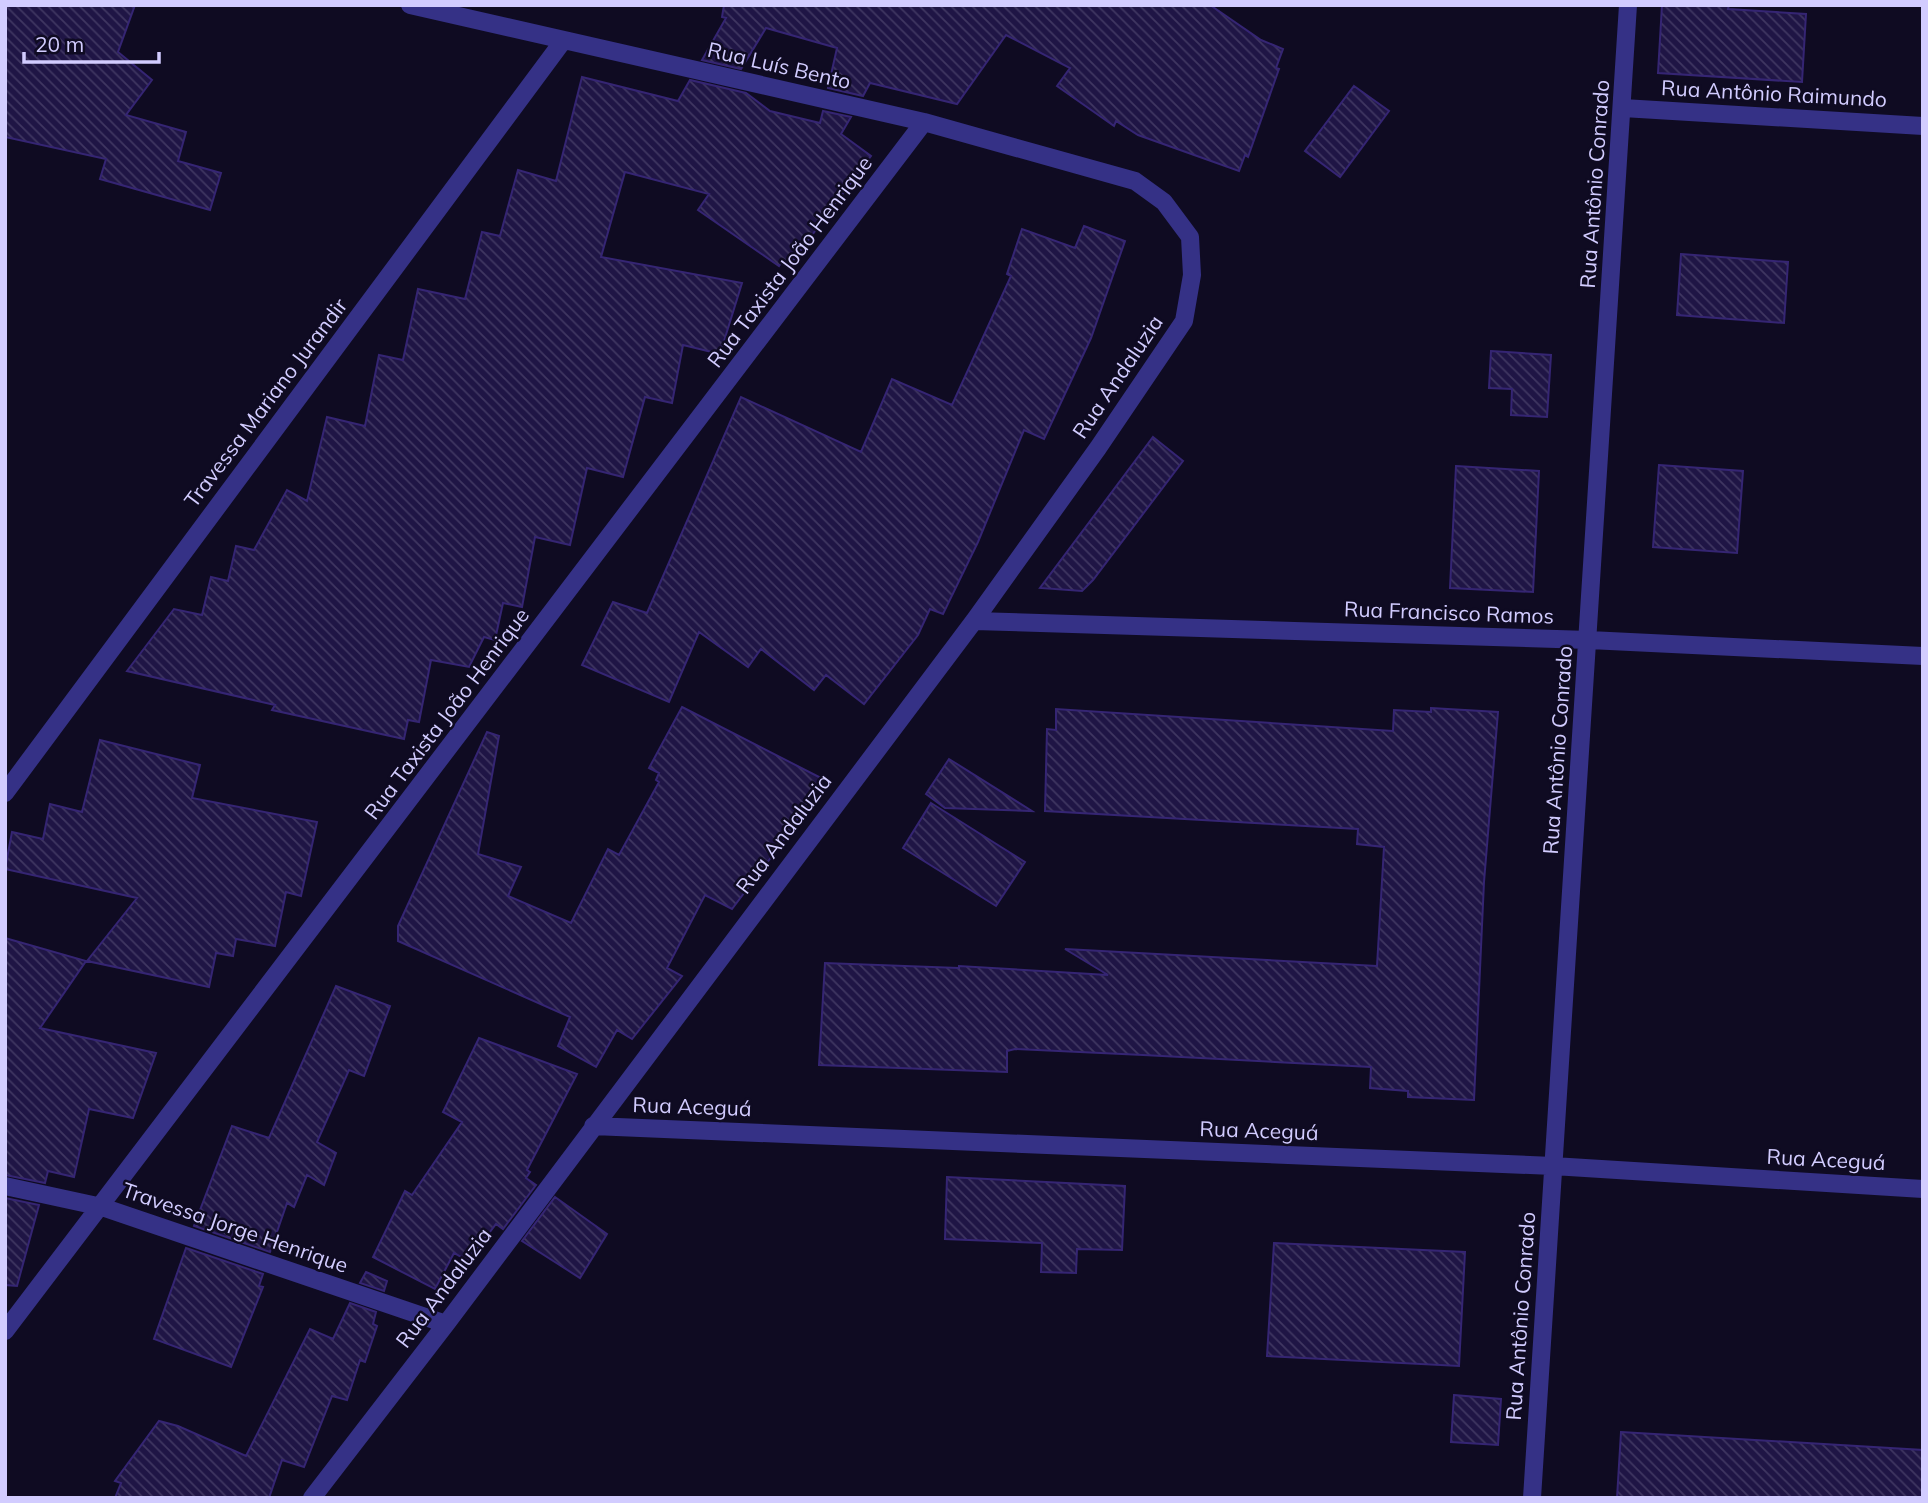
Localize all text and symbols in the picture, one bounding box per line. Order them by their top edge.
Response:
scale bar [24,21,159,65]
text: 20 m [35,31,84,57]
street label: Rua Luís Bento [705,36,853,94]
street label: Rua Antônio Raimundo [1661,74,1888,112]
street label: Rua Antônio Conrado [1574,79,1614,289]
street label: Rua Taxista João Henrique [701,151,877,372]
street label: Travessa Mariano Jurandir [178,293,352,512]
street label: Rua Andaluzia [1066,310,1168,443]
street label: Rua Francisco Ramos [1344,595,1555,629]
street label: Rua Taxista João Henrique [358,603,534,824]
street label: Rua Antônio Conrado [1537,645,1577,855]
street label: Rua Andaluzia [730,768,837,898]
street label: Rua Aceguá [632,1091,752,1121]
street label: Rua Aceguá [1199,1115,1319,1145]
street label: Rua Aceguá [1766,1143,1886,1175]
street label: Travessa Jorge Henrique [119,1176,352,1278]
street label: Rua Antônio Conrado [1500,1211,1540,1421]
street label: Rua Andaluzia [390,1222,497,1352]

